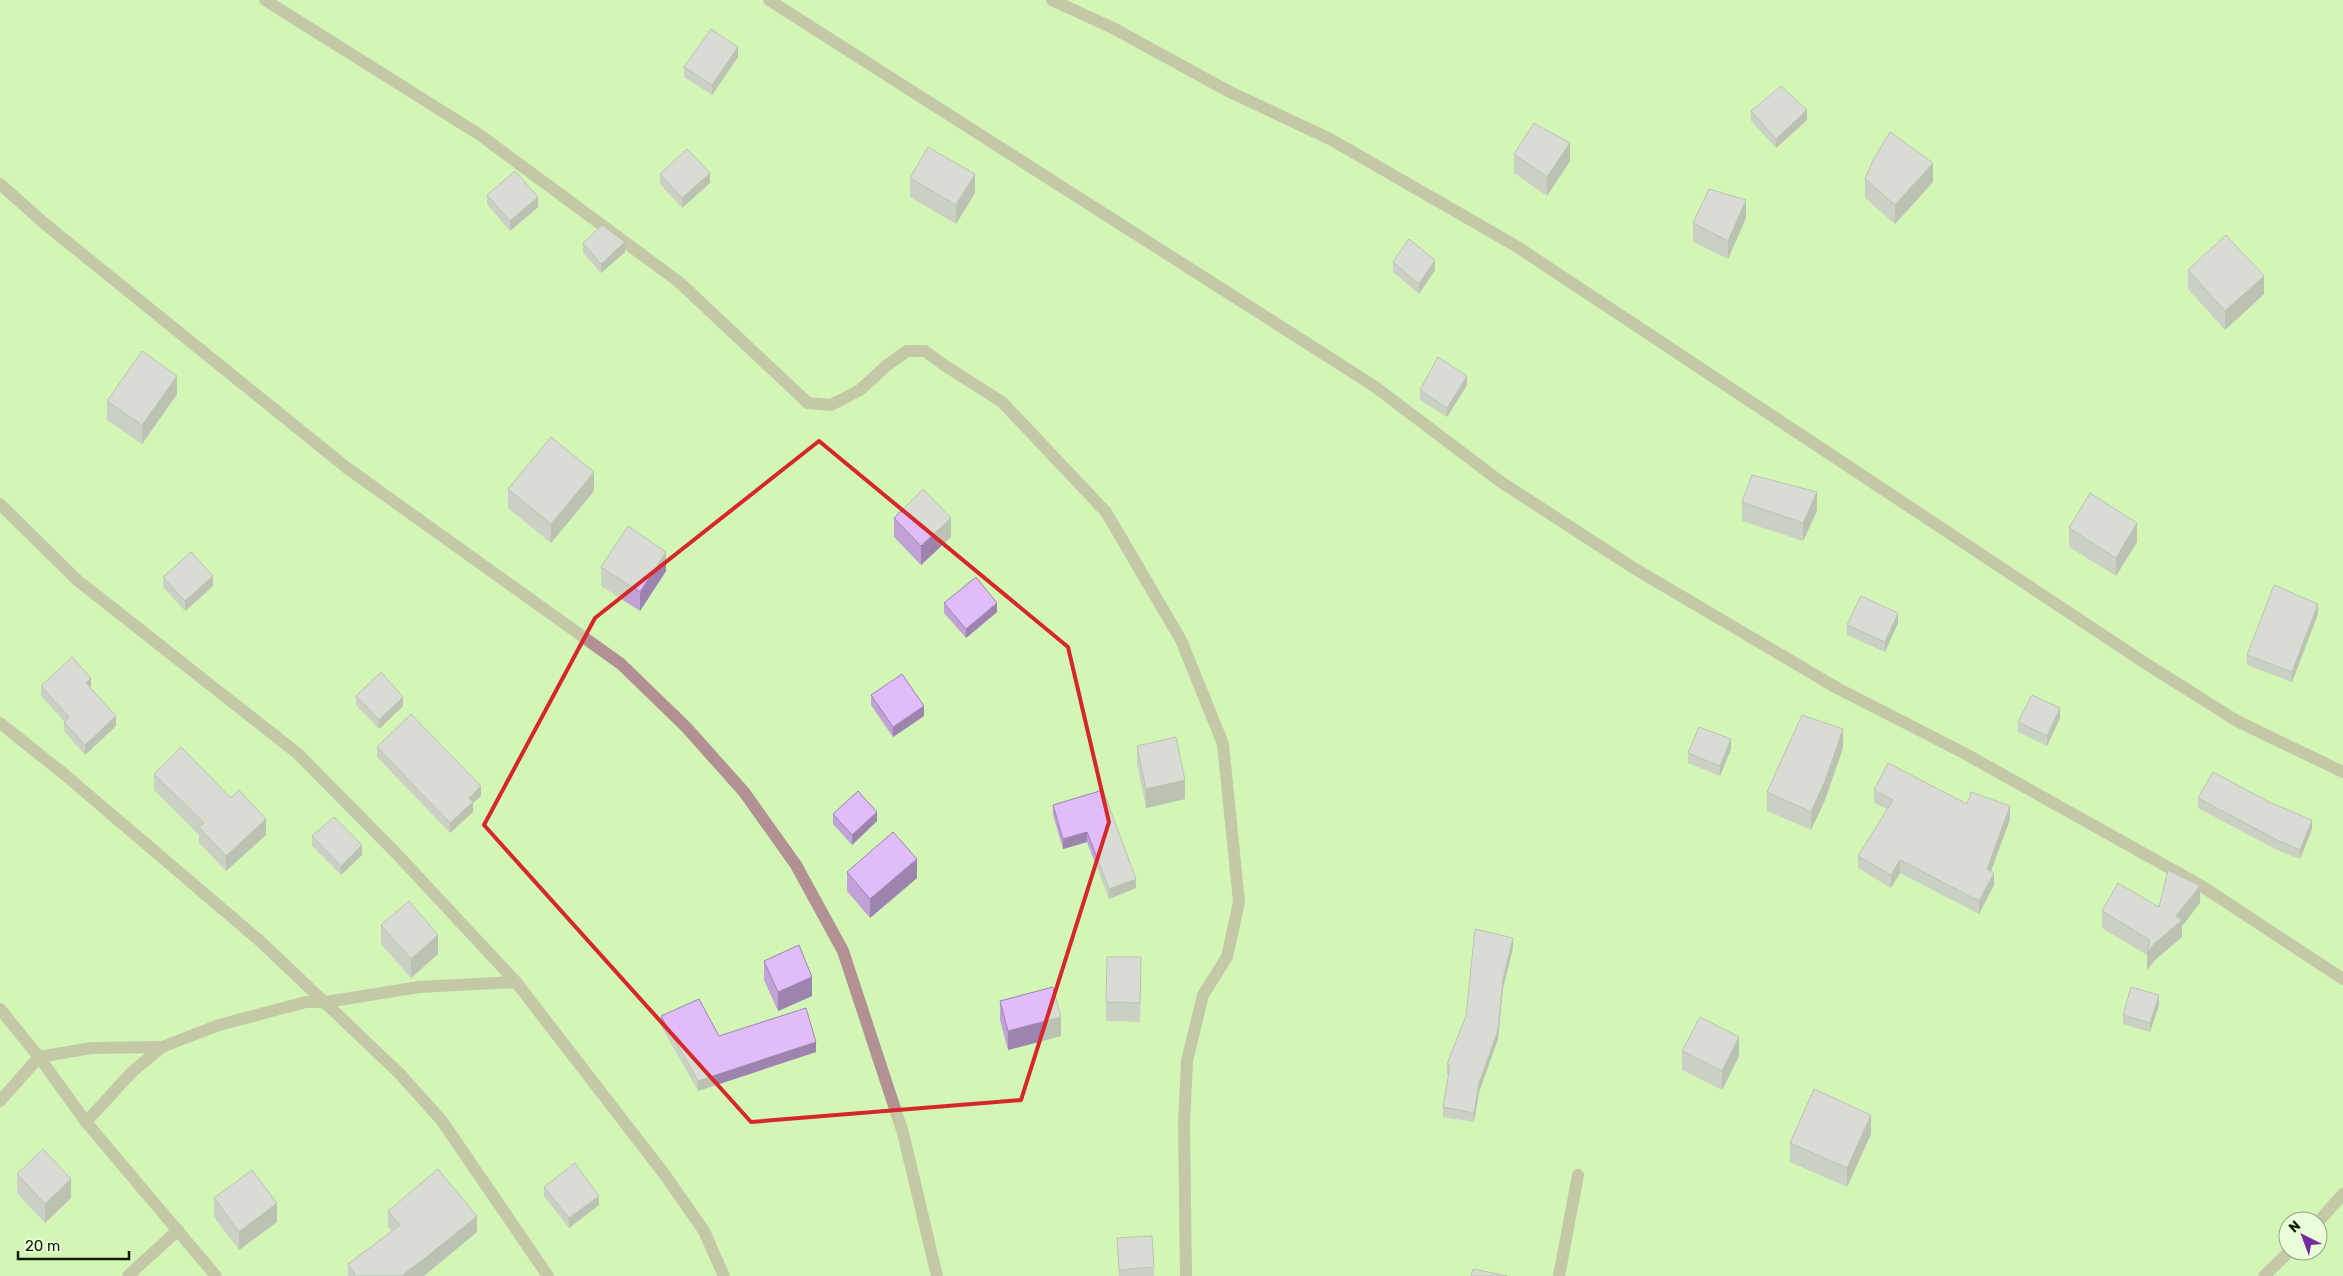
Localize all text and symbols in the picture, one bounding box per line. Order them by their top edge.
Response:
north arrow [2278,1211,2328,1261]
text: N [2285,1217,2304,1236]
scale bar [18,1228,129,1260]
text: 20 m [25,1237,60,1255]

